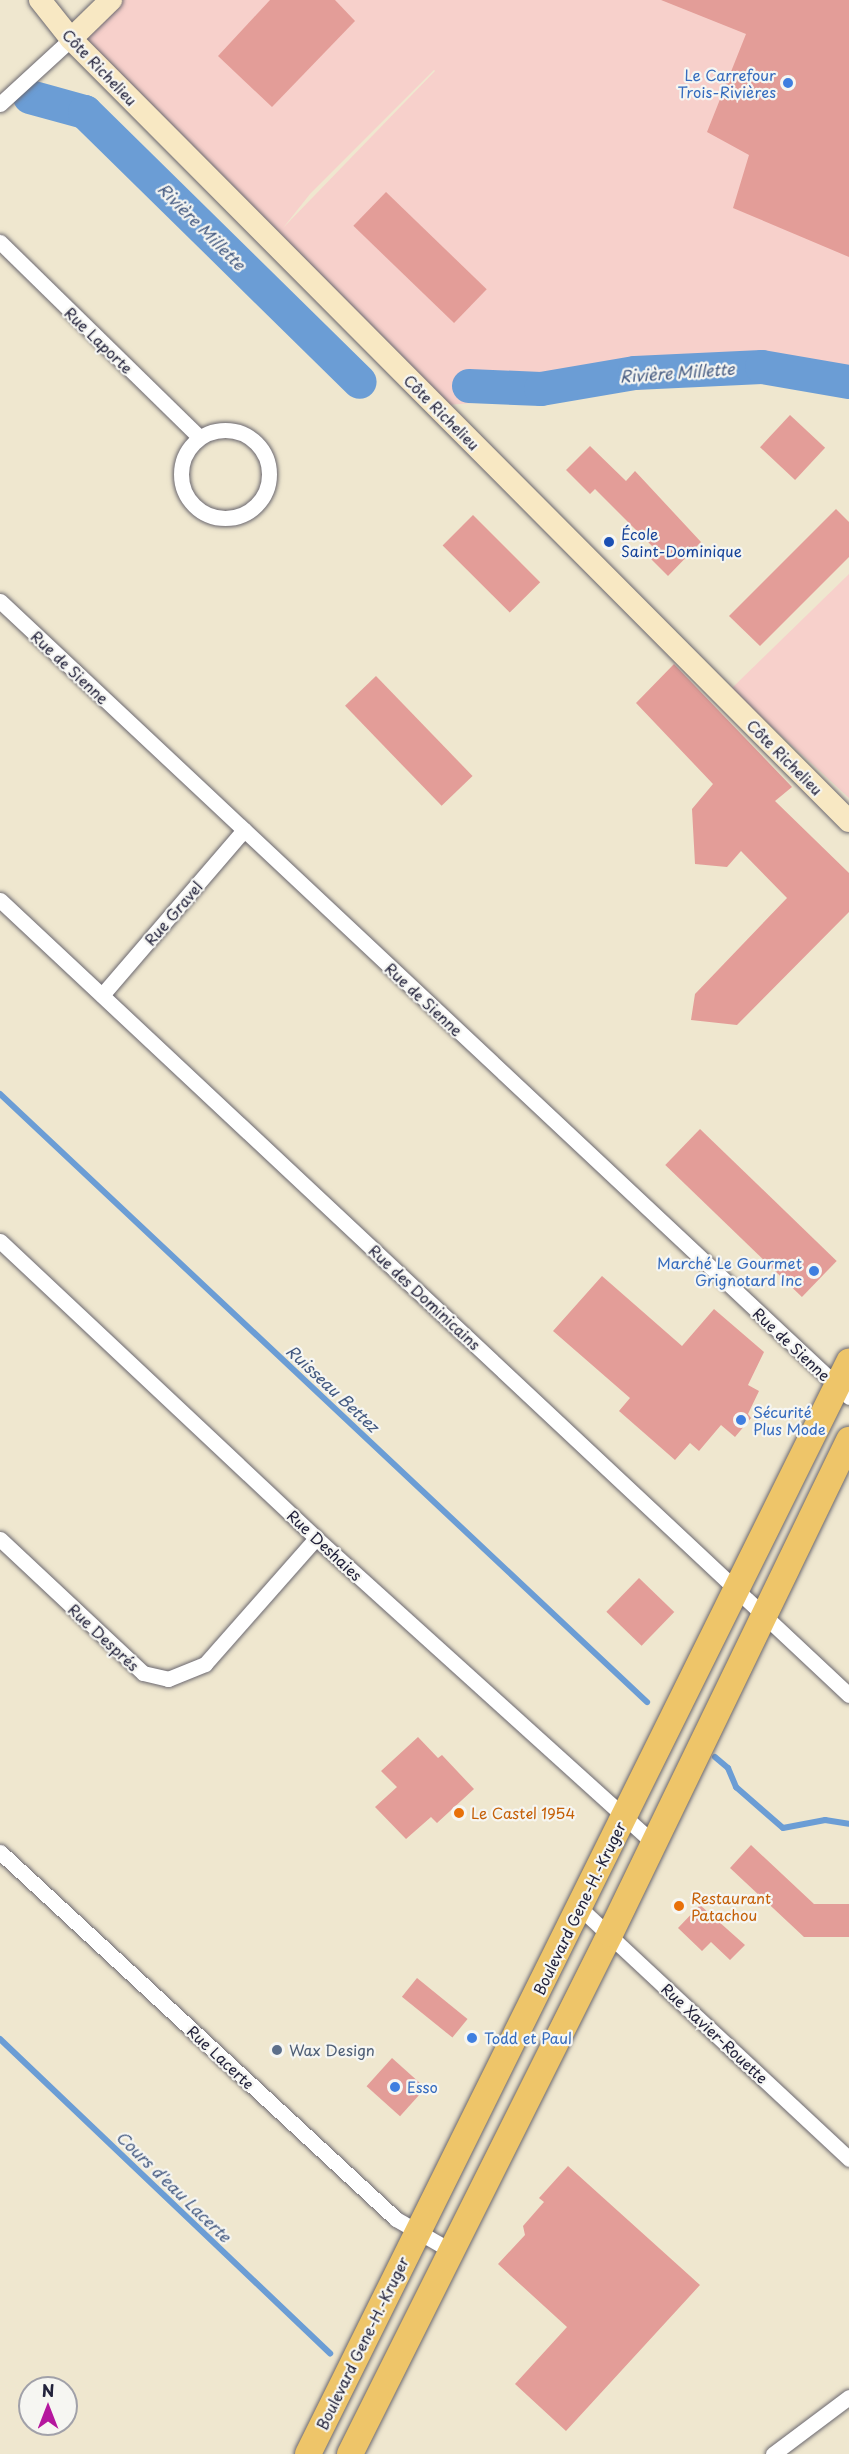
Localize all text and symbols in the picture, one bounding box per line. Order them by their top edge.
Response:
street label: Côte Richelieu [59,25,141,109]
place label: Le Carrefour Trois-Rivières [678,65,776,100]
marker: Le Carrefour Trois-Rivières [781,76,795,90]
water label: Rivière Millette [154,178,250,274]
street label: Rue Laporte [61,303,137,377]
water label: Rivière Millette [619,358,735,386]
street label: Côte Richelieu [400,370,484,454]
place label: École Saint-Dominique [621,524,742,559]
marker: École Saint-Dominique [602,535,616,549]
street label: Rue de Sienne [27,626,113,708]
street label: Côte Richelieu [743,715,827,799]
street label: Rue Gravel [140,877,206,949]
street label: Rue de Sienne [381,958,467,1040]
street label: Rue des Dominicains [365,1240,485,1354]
place label: Marché Le Gourmet Grignotard Inc [656,1253,802,1288]
marker: Marché Le Gourmet Grignotard Inc [807,1264,821,1278]
street label: Rue de Sienne [749,1303,835,1385]
water label: Ruisseau Bettez [282,1340,384,1436]
place label: Sécurité Plus Mode [753,1402,826,1437]
marker: Sécurité Plus Mode [734,1413,748,1427]
street label: Rue Deshaies [283,1505,367,1585]
street label: Rue Després [65,1599,143,1675]
place label: Le Castel 1954 [471,1804,577,1822]
marker: Le Castel 1954 [452,1806,466,1820]
street label: Boulevard Gene-H.-Kruger [529,1818,629,1998]
place label: Restaurant Patachou [691,1888,771,1923]
marker: Restaurant Patachou [672,1899,686,1913]
street label: Rue Xavier-Rouette [658,1979,772,2087]
street label: Rue Lacerte [183,2021,259,2093]
place label: Todd et Paul [484,2029,572,2047]
marker: Todd et Paul [465,2031,479,2045]
place label: Wax Design [289,2041,375,2059]
marker: Wax Design [270,2043,284,2057]
place label: Esso [407,2078,438,2096]
marker: Esso [388,2080,402,2094]
water label: Cours d'eau Lacerte [112,2126,236,2246]
street label: Boulevard Gene-H.-Kruger [312,2253,412,2433]
north arrow [18,2376,78,2436]
text: N [42,2378,54,2402]

